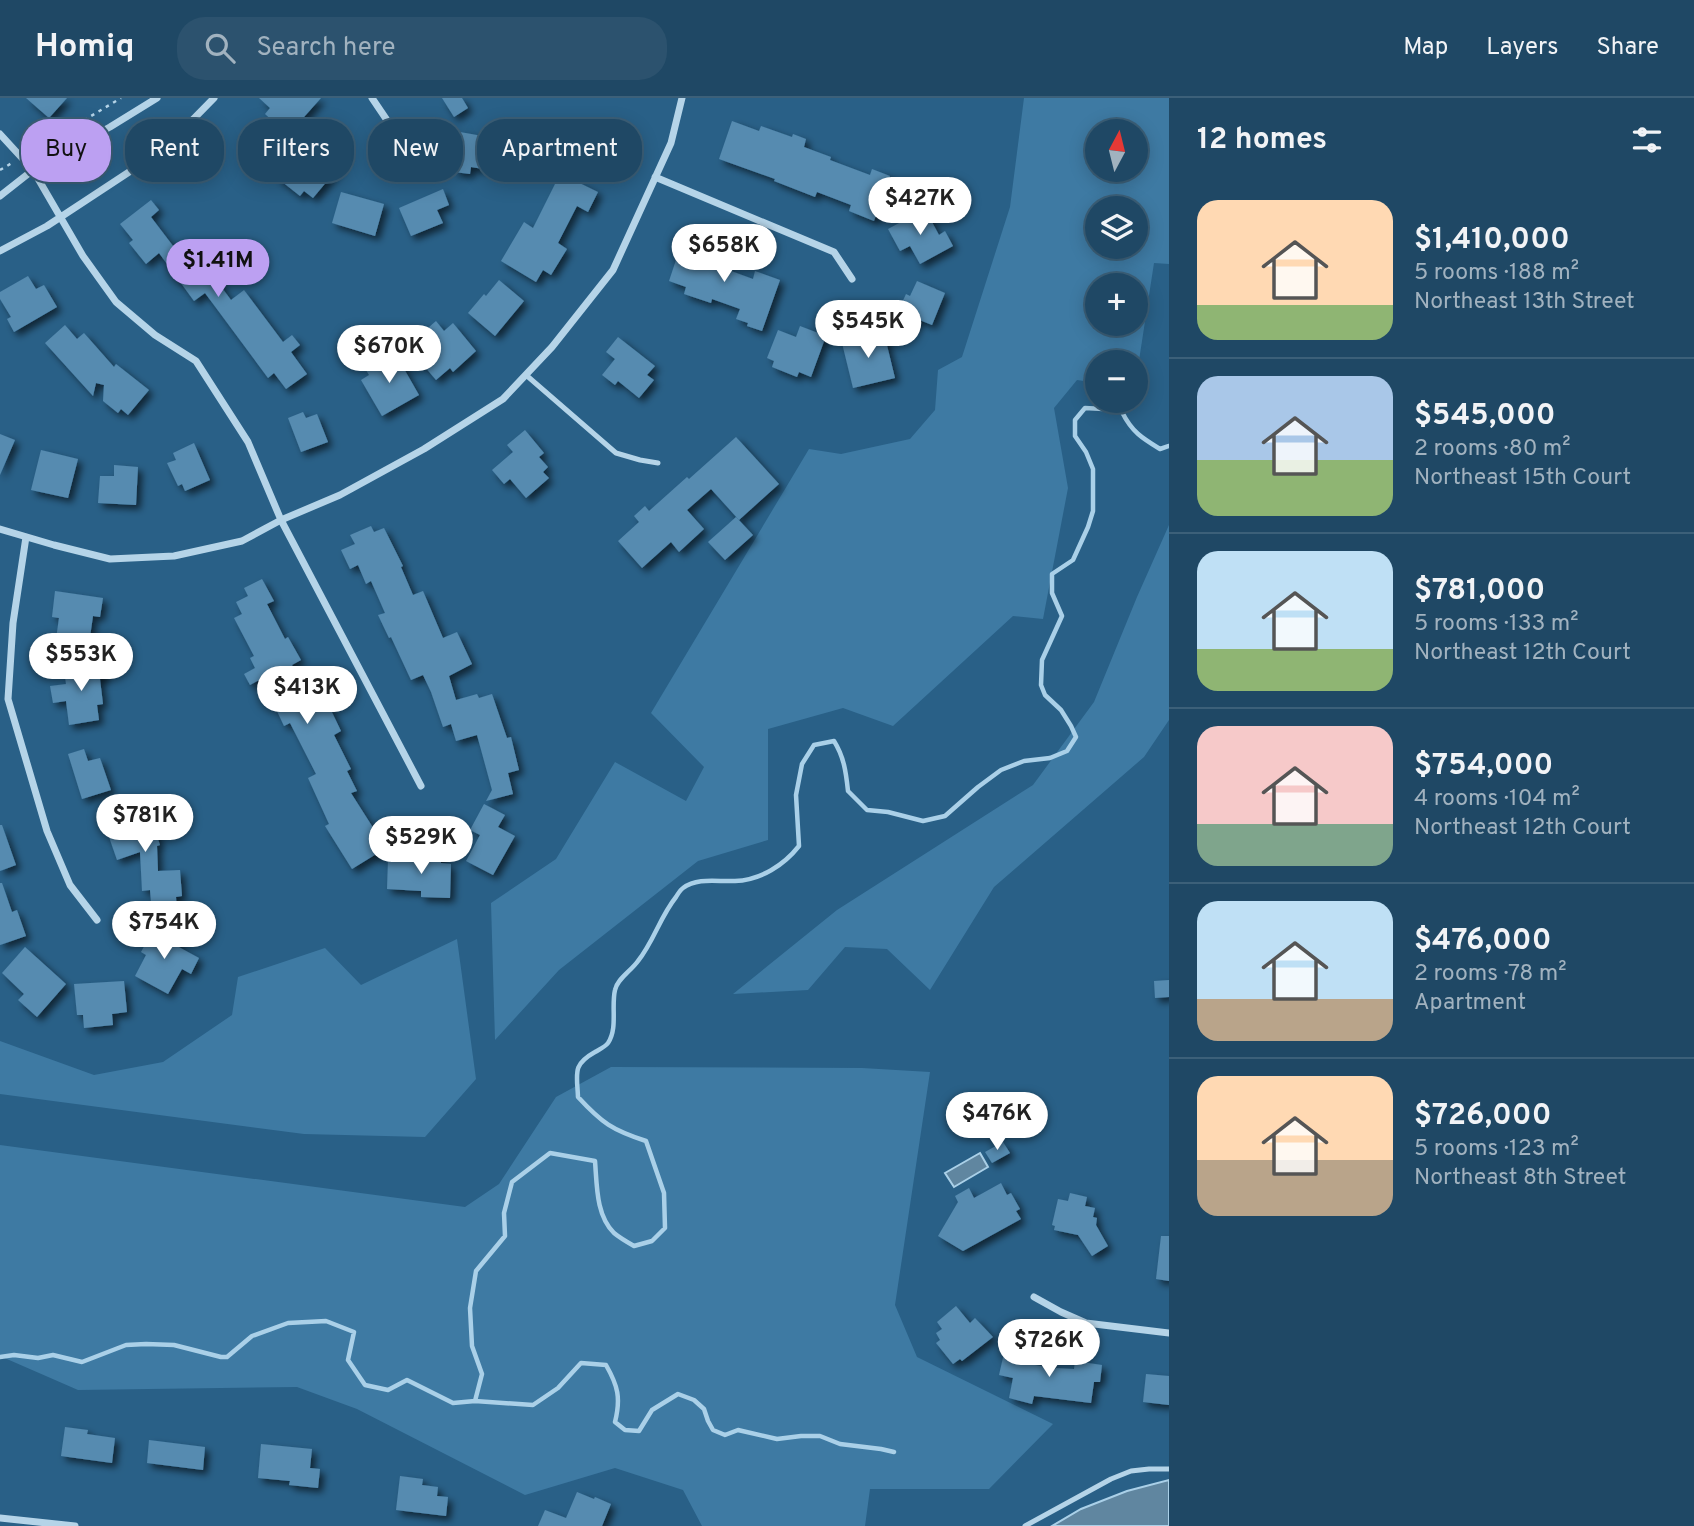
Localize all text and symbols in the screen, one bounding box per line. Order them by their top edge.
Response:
search box [177,17,667,80]
text: Homiq [35,27,135,69]
icon: search [201,29,239,67]
text: Search here [257,32,395,65]
text: Map [1403,33,1448,63]
text: Layers [1486,33,1558,63]
text: Share [1596,33,1659,63]
chip: Buy [21,119,111,182]
chip: Rent [125,119,224,182]
chip: Filters [238,119,354,182]
chip: New [368,119,463,182]
chip: Apartment [477,119,642,182]
north arrow [1085,119,1148,182]
map controls [1085,119,1148,413]
icon: filters [1628,121,1666,159]
text: 12 homes [1197,122,1327,159]
pin: $427K [871,178,969,237]
text: $427K [884,185,956,214]
button: layers [1085,196,1148,259]
text: $1,410,000 [1414,222,1570,259]
pin: $658K [675,225,773,284]
icon: home [1253,228,1337,312]
text: $658K [688,232,760,261]
pin: $1.41M [161,240,275,299]
text: $1.41M [182,247,254,276]
text: 5 rooms · 188 m² [1414,259,1579,288]
button: + [1085,273,1148,336]
text: Northeast 13th Street [1414,288,1635,317]
pin: $545K [819,300,917,360]
text: $545K [831,308,905,337]
pin: $670K [340,326,438,385]
text: $670K [353,333,425,362]
button: − [1085,350,1148,413]
text: $545,000 [1414,398,1556,435]
icon: home [1253,404,1337,488]
text: 2 rooms · 80 m² [1414,435,1571,464]
text: Northeast 15th Court [1414,464,1631,493]
text: $781,000 [1414,573,1545,610]
icon: home [1253,579,1337,663]
text: 5 rooms · 133 m² [1414,610,1579,639]
pin: $553K [32,634,130,693]
text: Northeast 12th Court [1414,639,1631,668]
text: $553K [45,641,117,670]
pin: $413K [258,666,356,726]
text: $413K [273,674,341,703]
text: $754,000 [1414,748,1553,785]
icon: home [1253,754,1337,838]
text: 4 rooms · 104 m² [1414,785,1580,814]
pin: $781K [96,794,194,854]
text: $781K [112,802,178,831]
text: Northeast 12th Court [1414,814,1631,843]
pin: $529K [372,816,470,876]
text: $529K [385,824,457,853]
pin: $754K [115,902,213,961]
text: $754K [128,909,200,938]
text: $476,000 [1414,923,1551,960]
icon: home [1253,929,1337,1013]
text: 2 rooms · 78 m² [1414,960,1567,989]
text: Apartment [1414,989,1526,1018]
pin: $476K [948,1093,1046,1152]
text: $726,000 [1414,1098,1551,1135]
text: $476K [962,1100,1032,1129]
icon: home [1253,1104,1337,1188]
text: 5 rooms · 123 m² [1414,1135,1579,1164]
text: Northeast 8th Street [1414,1164,1626,1193]
pin: $726K [1000,1320,1098,1379]
text: $726K [1014,1327,1084,1356]

